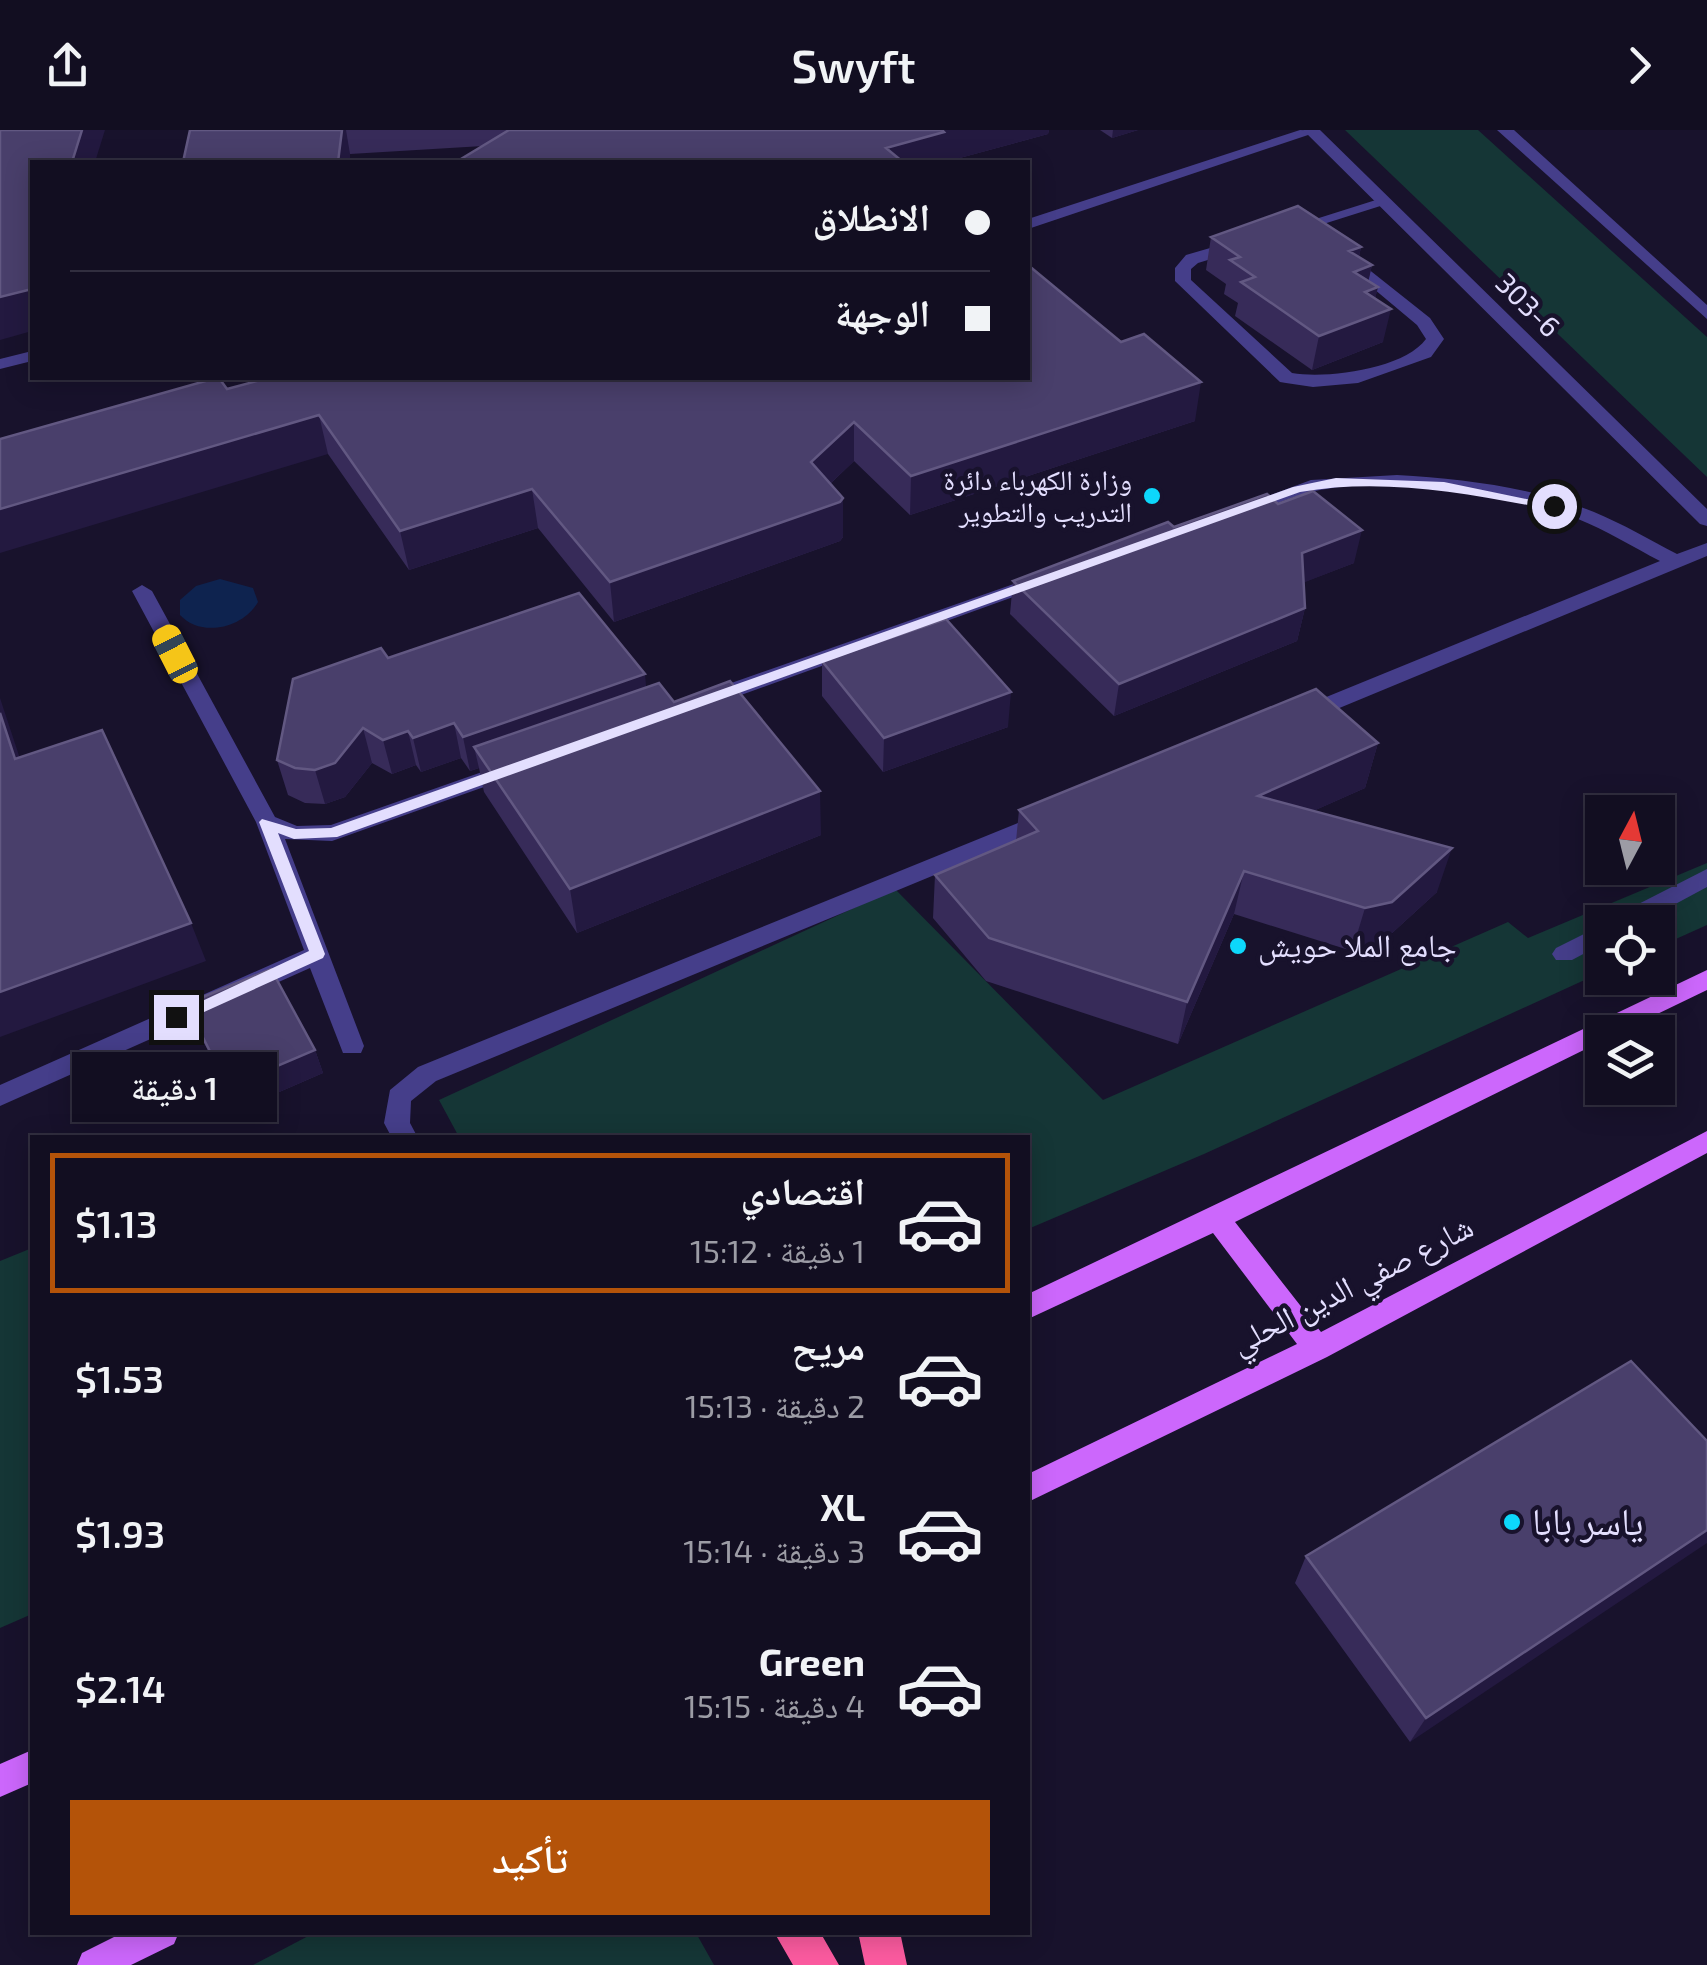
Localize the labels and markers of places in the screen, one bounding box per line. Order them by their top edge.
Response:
place label: وزارة الكهرباء دائرة التدريب والتطوير [944,462,1132,528]
marker: وزارة الكهرباء دائرة التدريب والتطوير [1141,485,1163,507]
place label: جامع الملا حويش [1258,925,1457,966]
marker: جامع الملا حويش [1227,935,1249,957]
place label: ياسر بابا [1532,1497,1644,1543]
marker: ياسر بابا [1501,1511,1523,1533]

